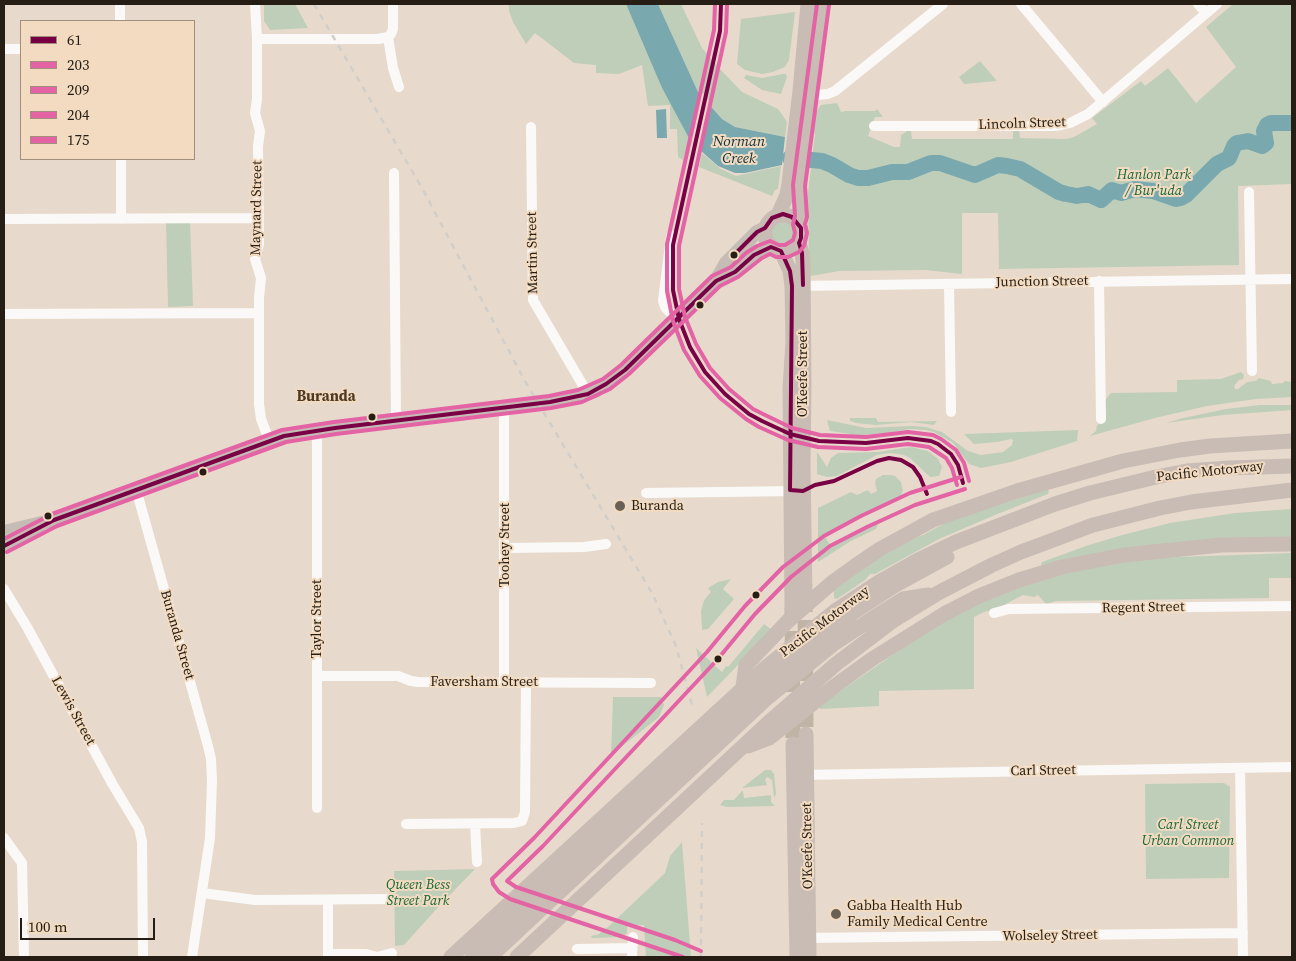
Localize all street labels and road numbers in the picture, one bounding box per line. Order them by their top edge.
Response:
street label: Lincoln Street [978,114,1066,134]
street label: Maynard Street [248,160,266,256]
street label: Martin Street [524,212,542,294]
street label: Junction Street [996,273,1088,291]
street label: O'Keefe Street [795,331,811,417]
street label: Pacific Motorway [1156,458,1264,486]
street label: Toohey Street [497,503,513,587]
street label: Taylor Street [309,580,325,658]
street label: Pacific Motorway [777,583,873,661]
street label: Buranda Street [156,588,198,682]
street label: Regent Street [1101,599,1185,617]
street label: Lewis Street [47,674,99,748]
street label: Faversham Street [430,674,538,690]
street label: Carl Street [1010,762,1076,780]
street label: O'Keefe Street [799,803,817,889]
street label: Wolseley Street [1002,927,1098,945]

